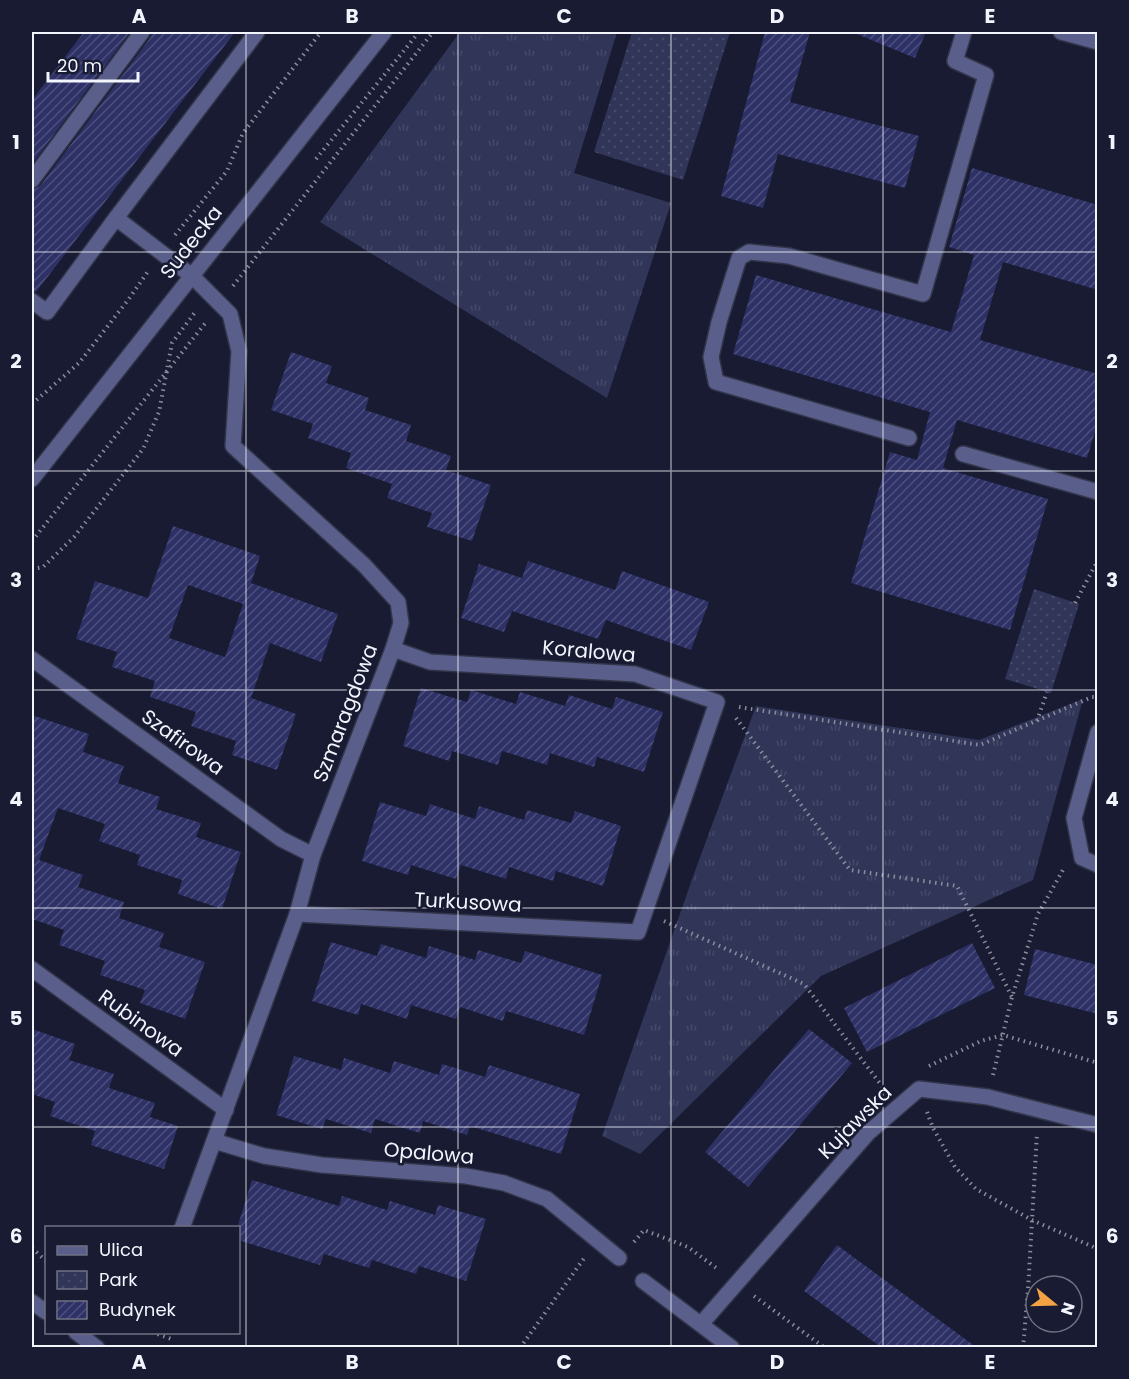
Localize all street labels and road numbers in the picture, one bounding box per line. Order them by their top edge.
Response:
street label: Sudecka [153,199,229,285]
street label: Koralowa [541,633,637,669]
street label: Szmaragdowa [306,640,384,786]
street label: Szafirowa [136,702,230,782]
street label: Turkusowa [414,885,522,919]
street label: Rubinowa [93,983,189,1063]
street label: Kujawska [812,1079,898,1165]
street label: Opalowa [383,1135,475,1171]

